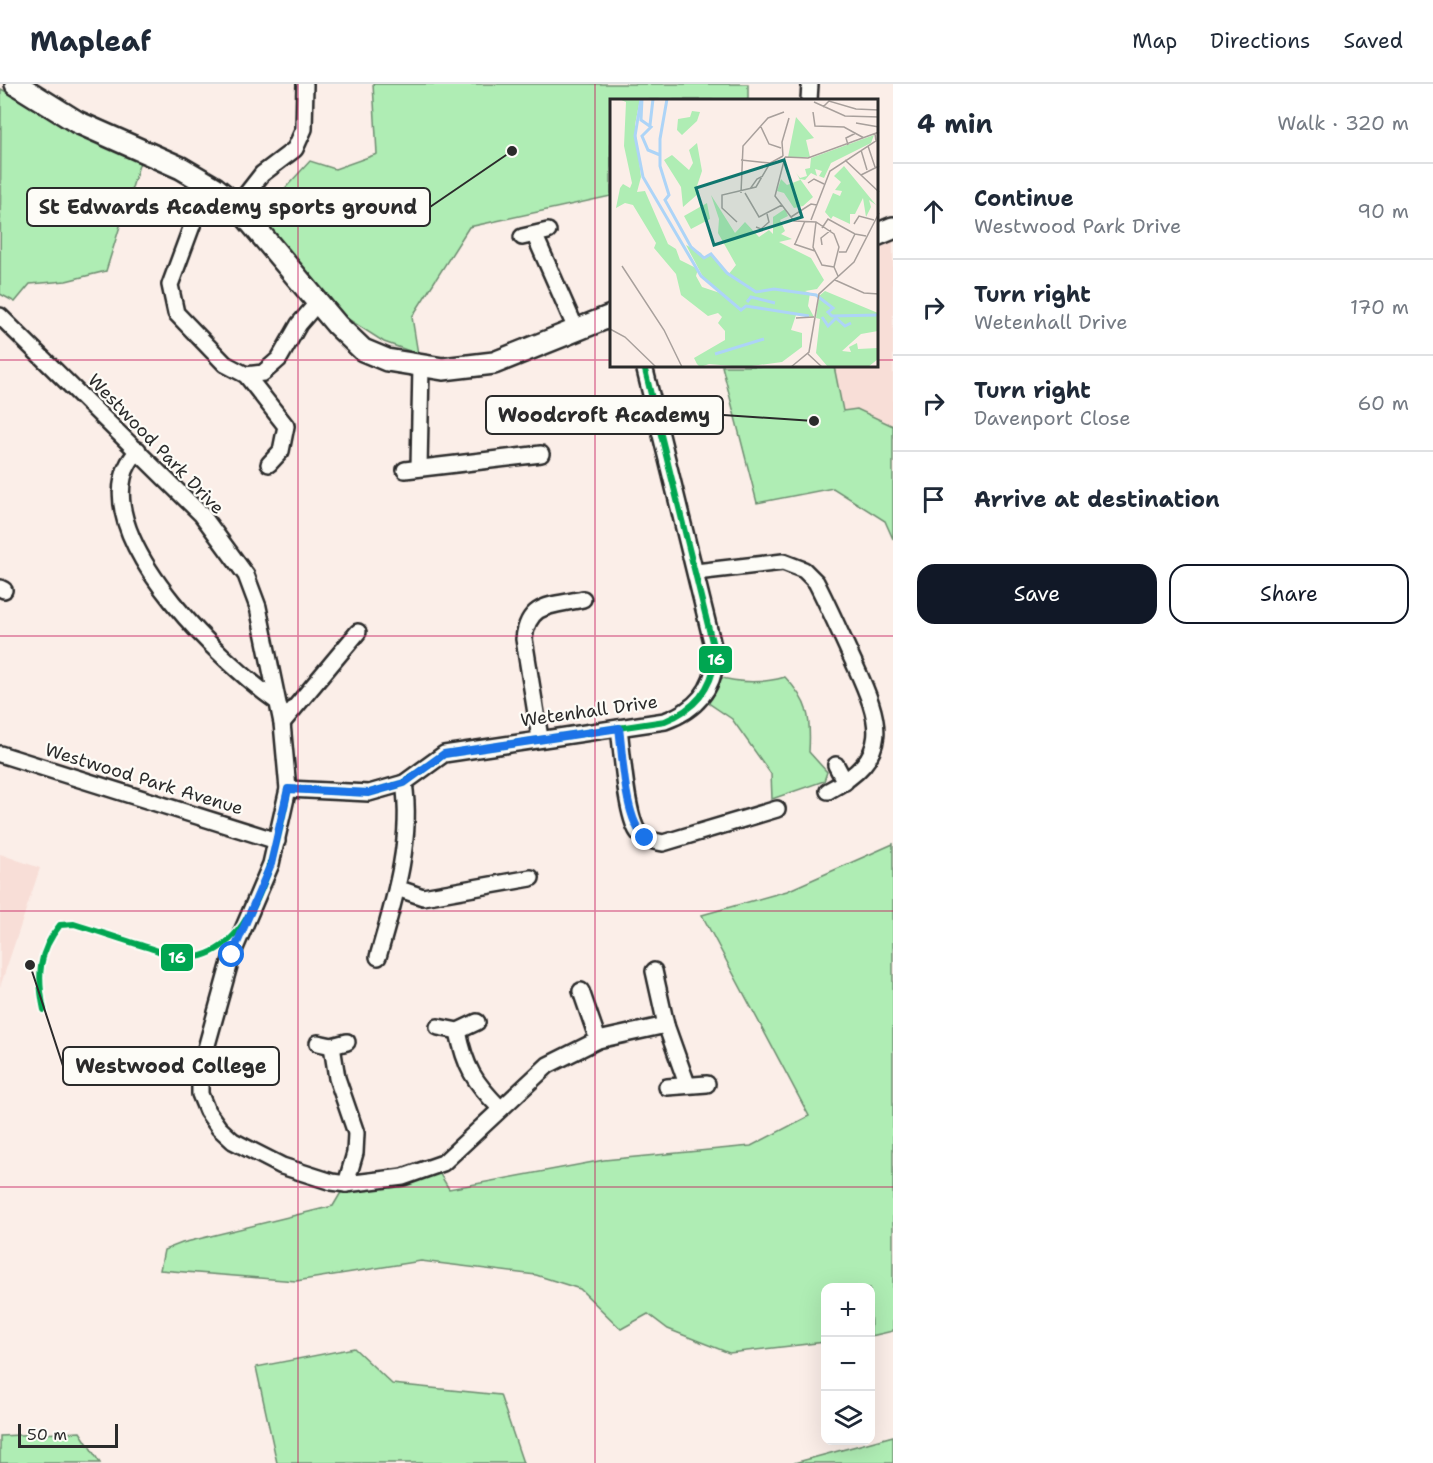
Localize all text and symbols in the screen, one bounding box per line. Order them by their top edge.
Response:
text: Mapleaf [30,22,151,60]
text: Map [1132,27,1177,55]
text: Directions [1210,27,1310,55]
text: Saved [1343,27,1403,55]
inset map [610,99,878,368]
text: 4 min [917,106,993,141]
text: Walk · 320 m [1277,110,1409,136]
text: Continue [974,184,1074,213]
callout: St Edwards Academy sports ground [27,188,430,226]
text: St Edwards Academy sports ground [39,194,418,220]
icon: ahead [917,195,950,228]
text: 90 m [1357,198,1409,224]
text: Westwood Park Drive [974,213,1181,239]
text: Turn right [974,280,1091,309]
icon: right [917,291,950,324]
text: 170 m [1350,294,1409,320]
text: Wetenhall Drive [974,309,1128,335]
street label: Westwood Park Drive [83,369,229,519]
text: Turn right [974,376,1091,405]
icon: right [917,387,950,420]
text: 60 m [1357,390,1409,416]
callout: Woodcroft Academy [486,396,723,434]
text: Woodcroft Academy [498,402,710,428]
text: Davenport Close [974,405,1131,431]
icon: arrive [917,483,950,516]
text: Arrive at destination [974,485,1220,514]
button: Save [917,564,1157,624]
button: Share [1169,564,1409,624]
line badge: 16 [698,645,733,674]
text: 16 [707,649,725,670]
street label: Wetenhall Drive [519,690,659,732]
street label: Westwood Park Avenue [42,737,246,821]
route end [631,824,657,850]
route start [218,941,244,967]
line badge: 16 [160,943,194,972]
text: 16 [168,947,186,968]
callout: Westwood College [63,1047,279,1085]
text: Westwood College [75,1053,267,1079]
map controls [821,1283,875,1445]
button: + [821,1283,875,1337]
button: − [821,1337,875,1391]
button: layers [821,1391,875,1445]
scale bar [18,1421,118,1448]
text: 50 m [27,1424,67,1445]

